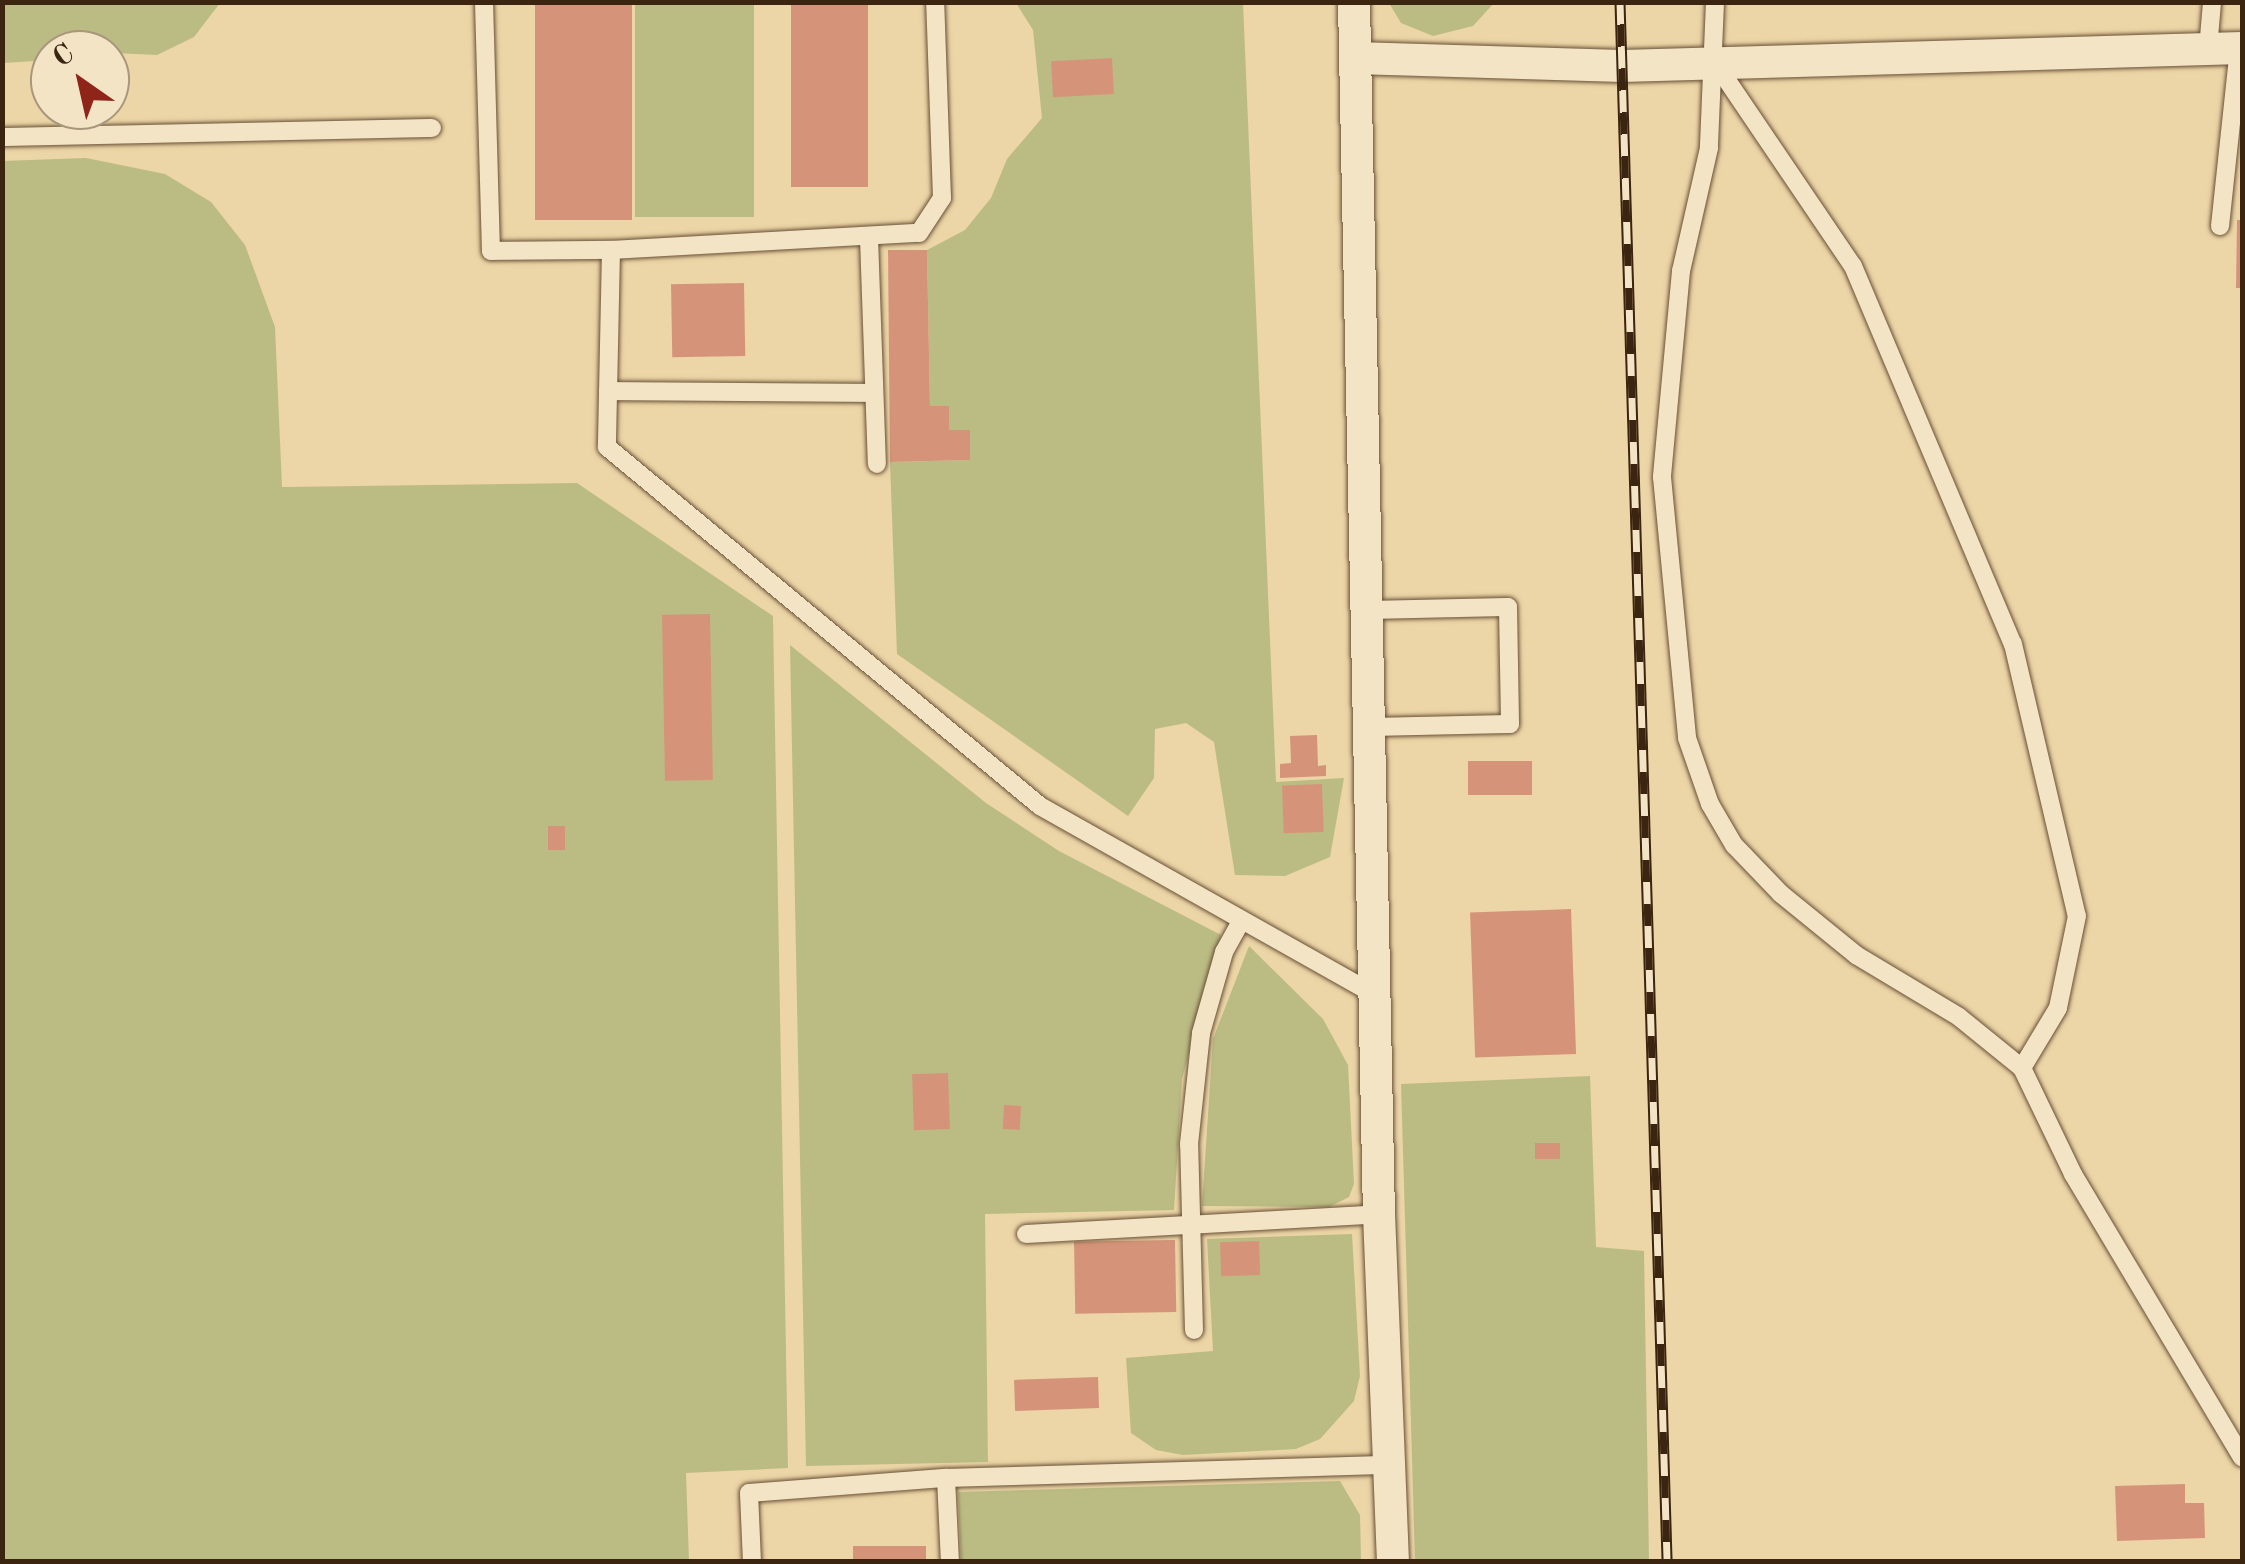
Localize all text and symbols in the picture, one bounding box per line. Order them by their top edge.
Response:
north arrow [30,30,130,130]
text: С [49,40,80,74]

